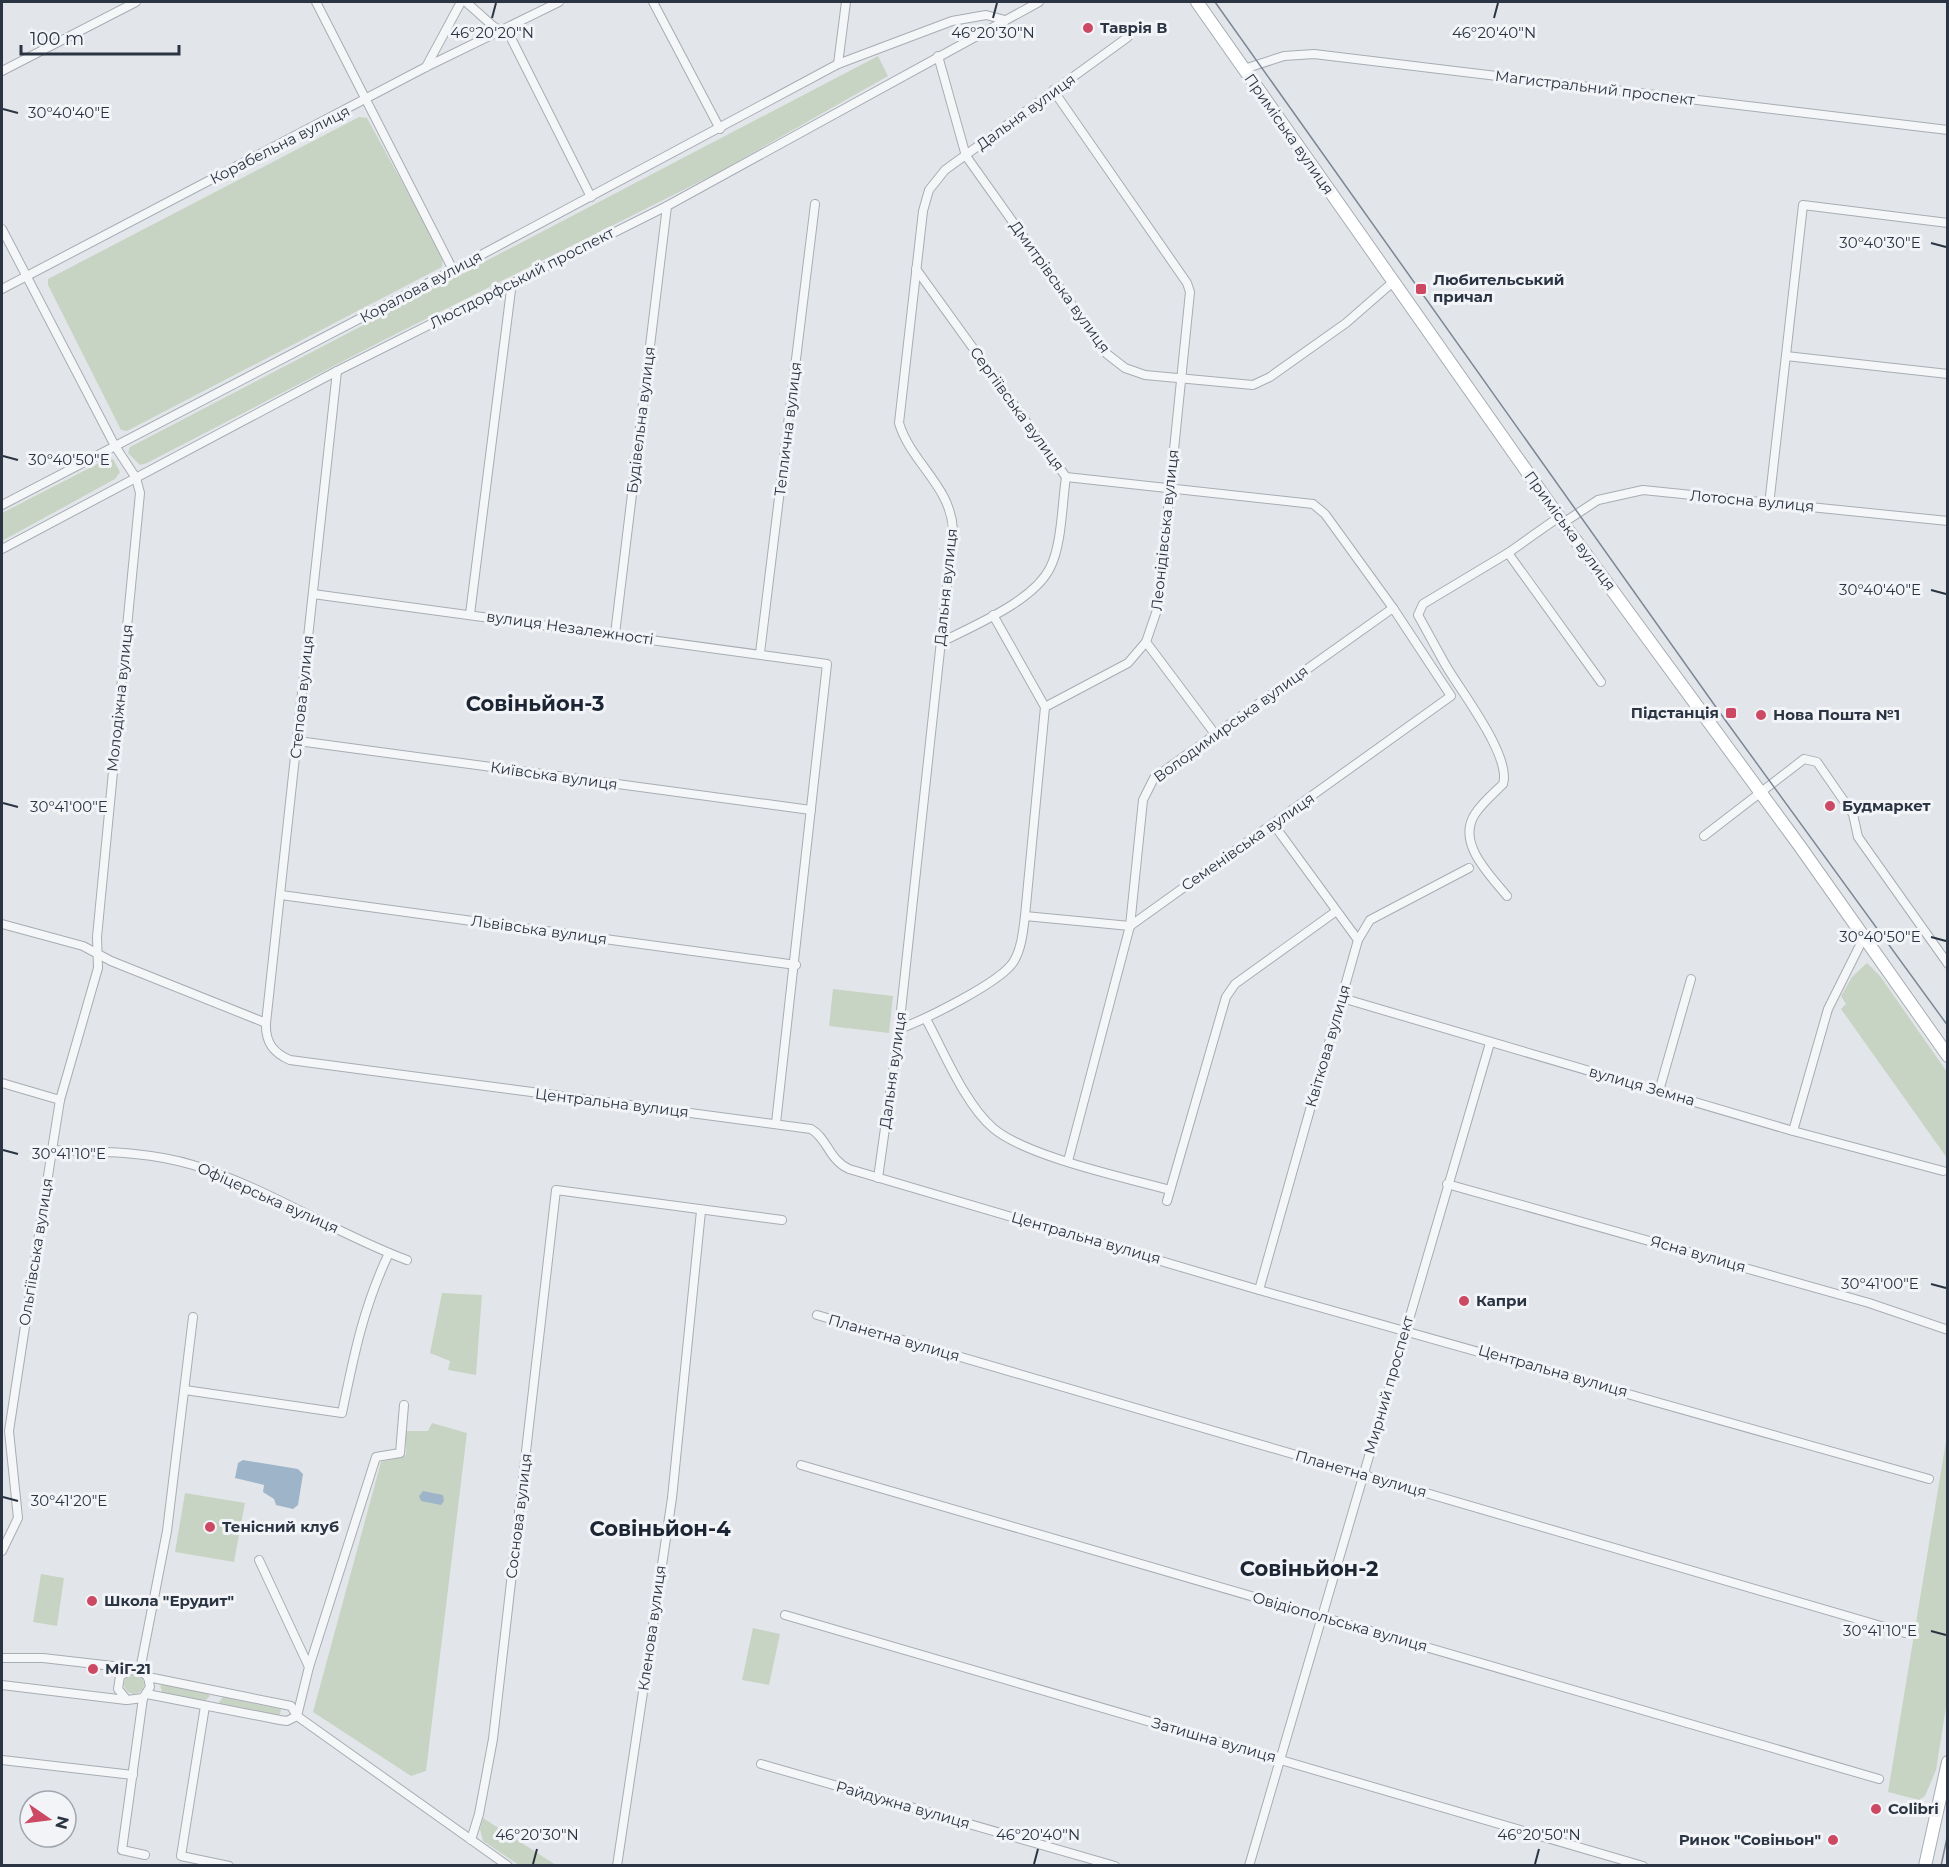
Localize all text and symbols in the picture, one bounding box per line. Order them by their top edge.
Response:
scale bar [21,18,178,56]
place label: Таврія В [1100,18,1167,37]
marker: Таврія В [1081,21,1095,35]
text: 46°20'20"N [450,23,534,42]
text: 46°20'30"N [951,23,1035,42]
text: 46°20'40"N [1452,23,1536,42]
text: 100 m [30,28,84,50]
street label: Магистральний проспект [1494,66,1697,109]
street label: Дальня вулиця [972,69,1079,154]
street label: Приміська вулиця [1241,70,1338,198]
street label: Корабельна вулиця [207,101,353,188]
text: 30°40'40"E [28,103,110,122]
street label: Дмитрівська вулиця [1006,217,1115,357]
street label: Люстдорфський проспект [426,222,618,332]
text: 30°40'30"E [1839,233,1921,252]
street label: Коралова вулиця [356,246,485,327]
place label: Любительський причал [1433,270,1565,306]
marker: Любительський причал [1414,282,1428,296]
street label: Сергіївська вулиця [966,343,1069,474]
street label: Будівельна вулиця [622,345,659,494]
street label: Теплична вулиця [770,361,805,497]
street label: Леонідівська вулиця [1147,448,1182,612]
text: 30°40'50"E [28,450,110,469]
street label: Приміська вулиця [1521,467,1620,594]
street label: Лотосна вулиця [1689,486,1815,515]
street label: Дальня вулиця [930,527,961,647]
text: 30°40'40"E [1839,580,1921,599]
street label: вулиця Незалежності [485,606,655,649]
street label: Молодіжна вулиця [102,623,137,773]
street label: Степова вулиця [286,634,317,760]
street label: Володимирська вулиця [1150,661,1312,786]
district label: Совіньйон-3 [466,691,604,716]
place label: Підстанція [1631,703,1719,722]
place label: Нова Пошта №1 [1773,705,1900,724]
marker: Підстанція [1724,706,1738,720]
marker: Нова Пошта №1 [1754,708,1768,722]
street label: Київська вулиця [489,757,619,794]
street label: Семенівська вулиця [1177,788,1318,895]
place label: Будмаркет [1842,796,1931,815]
text: 30°41'00"E [30,797,108,816]
marker: Будмаркет [1823,799,1837,813]
street label: Львівська вулиця [470,911,608,948]
text: 30°40'50"E [1839,927,1921,946]
street label: Квіткова вулиця [1301,982,1354,1109]
street label: Дальня вулиця [875,1010,910,1130]
street label: вулиця Земна [1587,1061,1697,1110]
street label: Центральна вулиця [534,1084,690,1121]
text: 30°41'10"E [32,1144,106,1163]
street label: Офіцерська вулиця [195,1158,342,1237]
street label: Ольгіївська вулиця [14,1177,57,1327]
street label: Центральна вулиця [1009,1207,1163,1268]
street label: Ясна вулиця [1648,1231,1748,1276]
text: 30°41'00"E [1841,1274,1919,1293]
place label: Капри [1476,1291,1527,1310]
marker: Капри [1457,1294,1471,1308]
street label: Планетна вулиця [826,1310,962,1365]
street label: Мирний проспект [1360,1313,1418,1456]
street label: Центральна вулиця [1476,1340,1630,1401]
street label: Планетна вулиця [1293,1446,1429,1501]
street label: Соснова вулиця [501,1452,536,1580]
text: 30°41'20"E [31,1491,107,1510]
district label: Совіньйон-4 [589,1516,731,1541]
place label: Тенісний клуб [222,1517,339,1536]
marker: Тенісний клуб [203,1520,217,1534]
district label: Совіньйон-2 [1240,1556,1378,1581]
street label: Кленова вулиця [633,1564,670,1692]
street label: Овідіопольська вулиця [1250,1587,1430,1656]
place label: Школа "Ерудит" [104,1591,234,1610]
marker: Школа "Ерудит" [85,1594,99,1608]
text: 30°41'10"E [1843,1621,1917,1640]
place label: МіГ-21 [105,1659,151,1678]
marker: МіГ-21 [86,1662,100,1676]
street label: Затишна вулиця [1150,1713,1279,1766]
street label: Райдужна вулиця [834,1776,972,1833]
north arrow [18,1789,78,1849]
place label: Colibri [1888,1799,1939,1818]
marker: Colibri [1869,1802,1883,1816]
text: N [51,1814,73,1831]
text: 46°20'30"N [495,1825,579,1844]
text: 46°20'40"N [996,1825,1080,1844]
text: 46°20'50"N [1497,1825,1581,1844]
place label: Ринок "Совіньон" [1679,1830,1821,1849]
marker: Ринок "Совіньон" [1826,1833,1840,1847]

